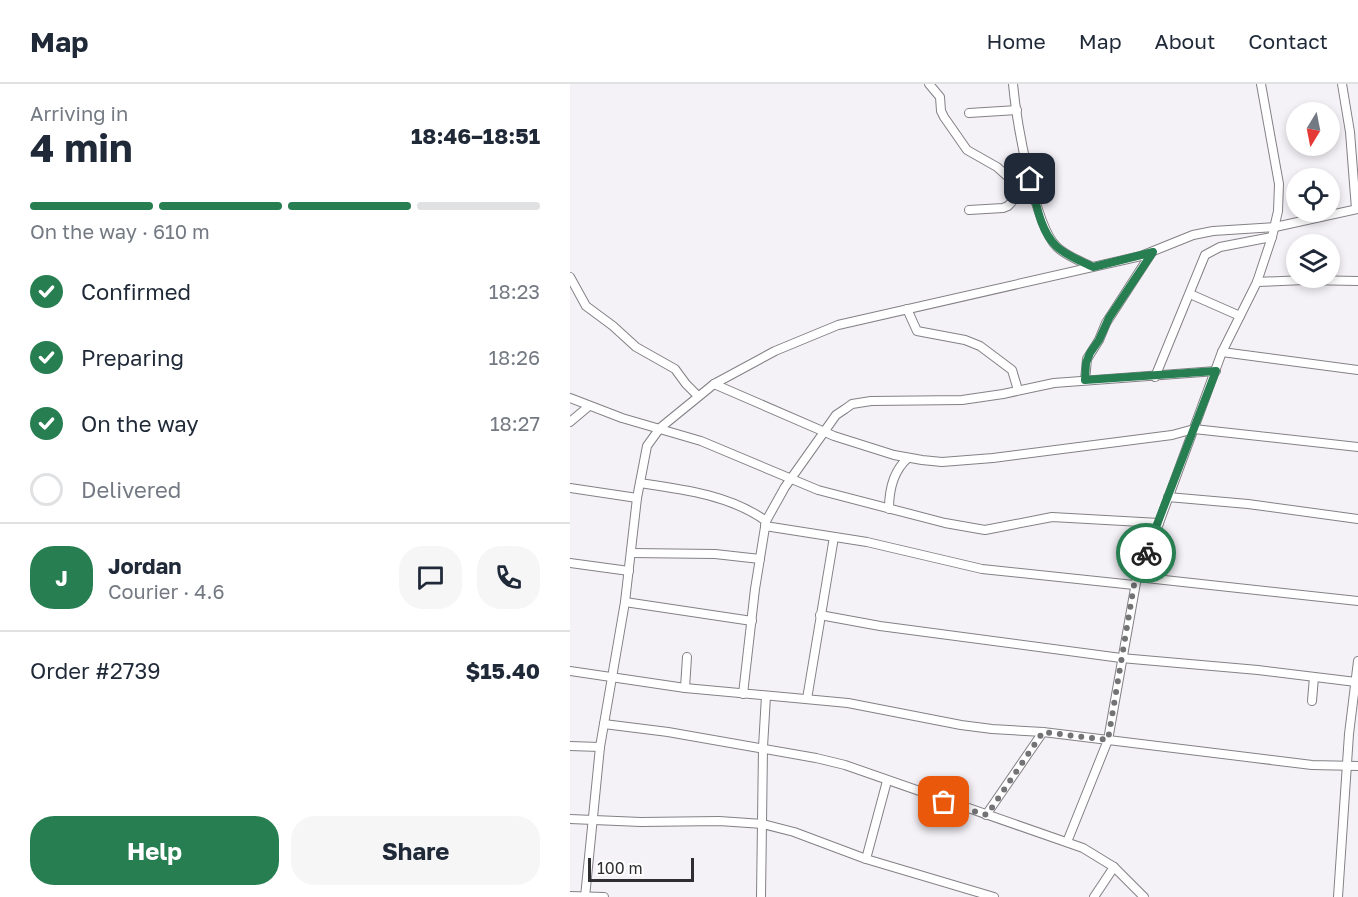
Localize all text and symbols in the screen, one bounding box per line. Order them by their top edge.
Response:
text: Map [30,25,88,58]
text: Home [986,28,1046,54]
text: Map [1079,28,1122,54]
text: About [1155,28,1215,54]
text: Contact [1248,28,1328,54]
text: Arriving in [30,101,128,125]
north arrow [1286,102,1340,156]
map controls [1286,102,1340,288]
text: 18:46–18:51 [411,122,540,149]
text: 4 min [30,124,133,171]
pin [1004,153,1055,204]
icon: home [1013,162,1046,195]
button: locate [1286,168,1340,222]
text: On the way · 610 m [30,219,210,243]
button: layers [1286,234,1340,288]
icon: check [30,275,63,308]
text: Confirmed [81,278,191,305]
text: 18:23 [489,279,540,303]
icon: check [30,341,63,374]
text: Preparing [81,344,184,371]
text: 18:26 [488,345,540,369]
icon: check [30,407,63,440]
text: On the way [81,410,199,437]
text: 18:27 [490,411,540,435]
text: Delivered [81,476,181,503]
courier [1116,523,1176,583]
icon: bike [1130,537,1163,570]
button: chat [399,546,462,609]
button: phone [477,546,540,609]
text: Jordan [108,552,182,579]
text: J [55,564,68,591]
text: Courier · 4.6 [108,579,225,603]
text: Order #2739 [30,657,161,684]
text: $15.40 [465,657,540,684]
pin [918,776,969,827]
icon: bag [927,785,960,818]
button: Help [30,816,279,885]
button: Share [291,816,540,885]
scale bar [588,855,694,882]
text: 100 m [597,858,643,878]

